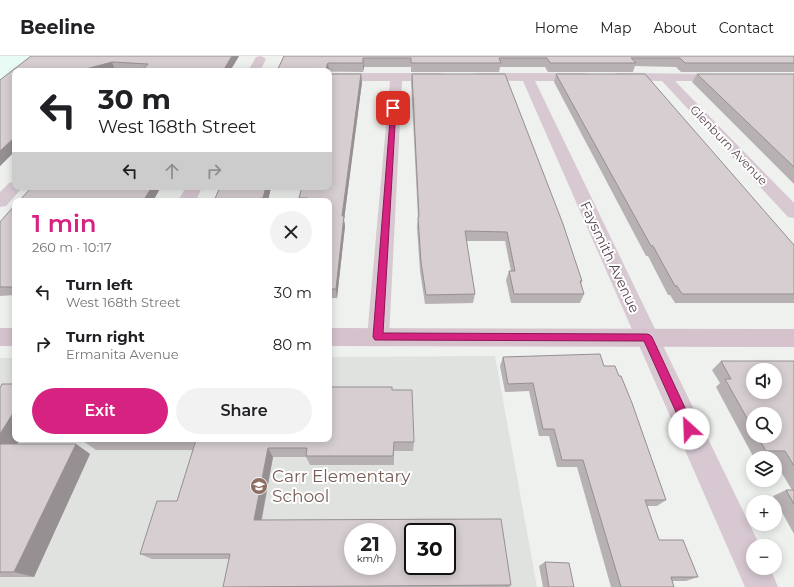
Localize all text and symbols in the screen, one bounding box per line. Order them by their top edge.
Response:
text: Beeline [20,16,95,39]
text: Home [535,19,578,37]
text: Map [600,19,631,37]
text: About [653,19,697,37]
text: Contact [719,19,774,37]
text: 30 m [98,82,171,116]
icon: left [32,84,84,136]
pin [376,91,410,125]
icon: arrive [382,97,404,119]
street label: Glenburn Avenue [687,102,771,188]
text: West 168th Street [98,116,256,138]
icon: left [119,160,141,182]
icon: ahead [161,160,183,182]
icon: right [203,160,225,182]
street label: Faysmith Avenue [576,198,644,316]
text: 1 min [32,209,96,238]
button: close [270,211,312,253]
text: 260 m · 10:17 [32,239,112,255]
text: Turn left [66,275,133,294]
icon: left [32,281,54,303]
text: 30 m [274,283,312,302]
text: West 168th Street [66,294,180,310]
text: Turn right [66,327,145,346]
icon: right [32,333,54,355]
text: 80 m [273,335,312,354]
text: Ermanita Avenue [66,346,179,362]
map controls [746,363,782,575]
button: sound [746,363,782,399]
button: Exit [32,388,168,434]
button: Share [176,388,312,434]
button: search [746,407,782,443]
position arrow [668,408,710,450]
button: layers [746,451,782,487]
place label: Carr Elementary School [272,466,411,506]
school or university icon: Carr Elementary School [249,476,269,496]
button: + [746,495,782,531]
speed limit sign: 30 [404,523,456,575]
text: 21 [360,532,380,556]
button: − [746,539,782,575]
text: km/h [357,552,383,565]

